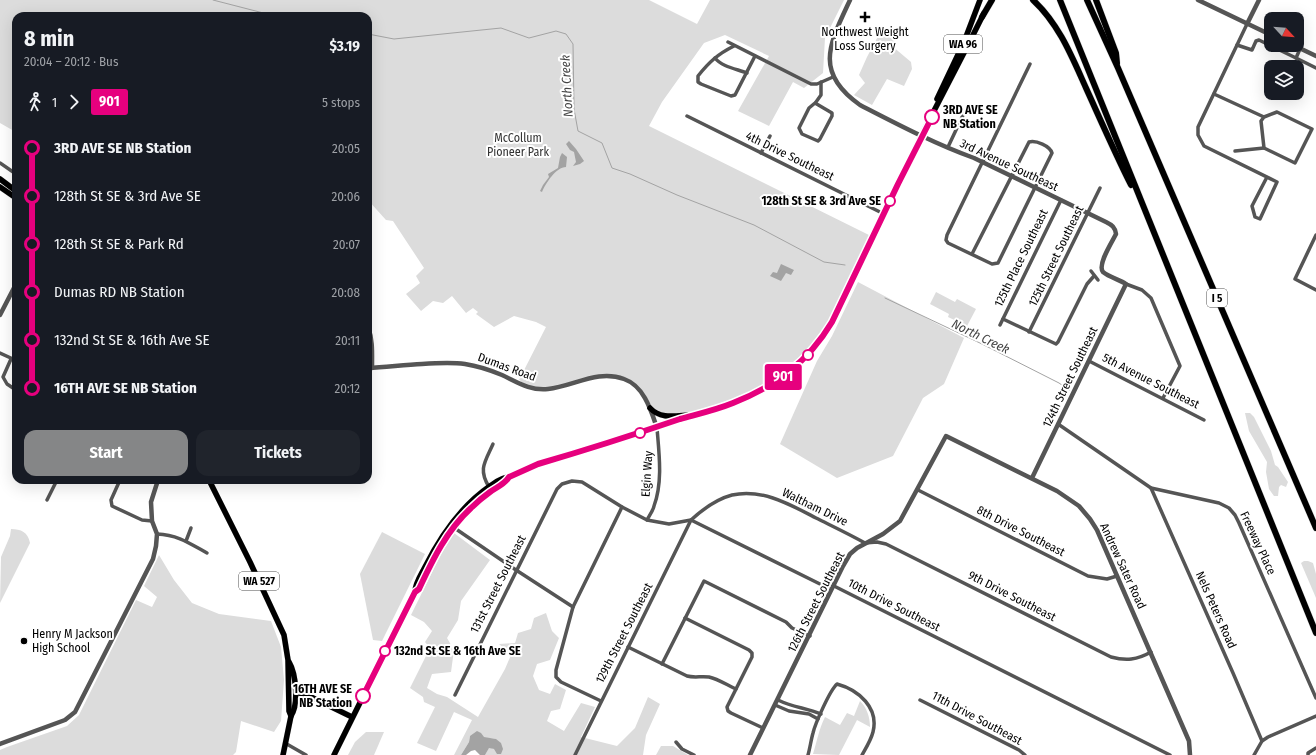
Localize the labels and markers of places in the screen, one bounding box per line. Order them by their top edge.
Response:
marker: Northwest Weight Loss Surgery [859,11,871,23]
place label: Northwest Weight Loss Surgery [821,25,909,53]
place label: 3RD AVE SE NB Station [942,103,998,131]
marker: 3RD AVE SE NB Station [924,109,940,125]
place label: 128th St SE & 3rd Ave SE [762,194,881,208]
marker: 128th St SE & 3rd Ave SE [884,195,896,207]
unlabelled marker [802,349,814,361]
unlabelled marker [634,427,646,439]
place label: Henry M Jackson High School [32,627,113,655]
marker: Henry M Jackson High School [19,636,29,646]
place label: 132nd St SE & 16th Ave SE [394,644,521,658]
marker: 132nd St SE & 16th Ave SE [379,645,391,657]
place label: 16TH AVE SE NB Station [293,682,352,710]
marker: 16TH AVE SE NB Station [355,688,371,704]

